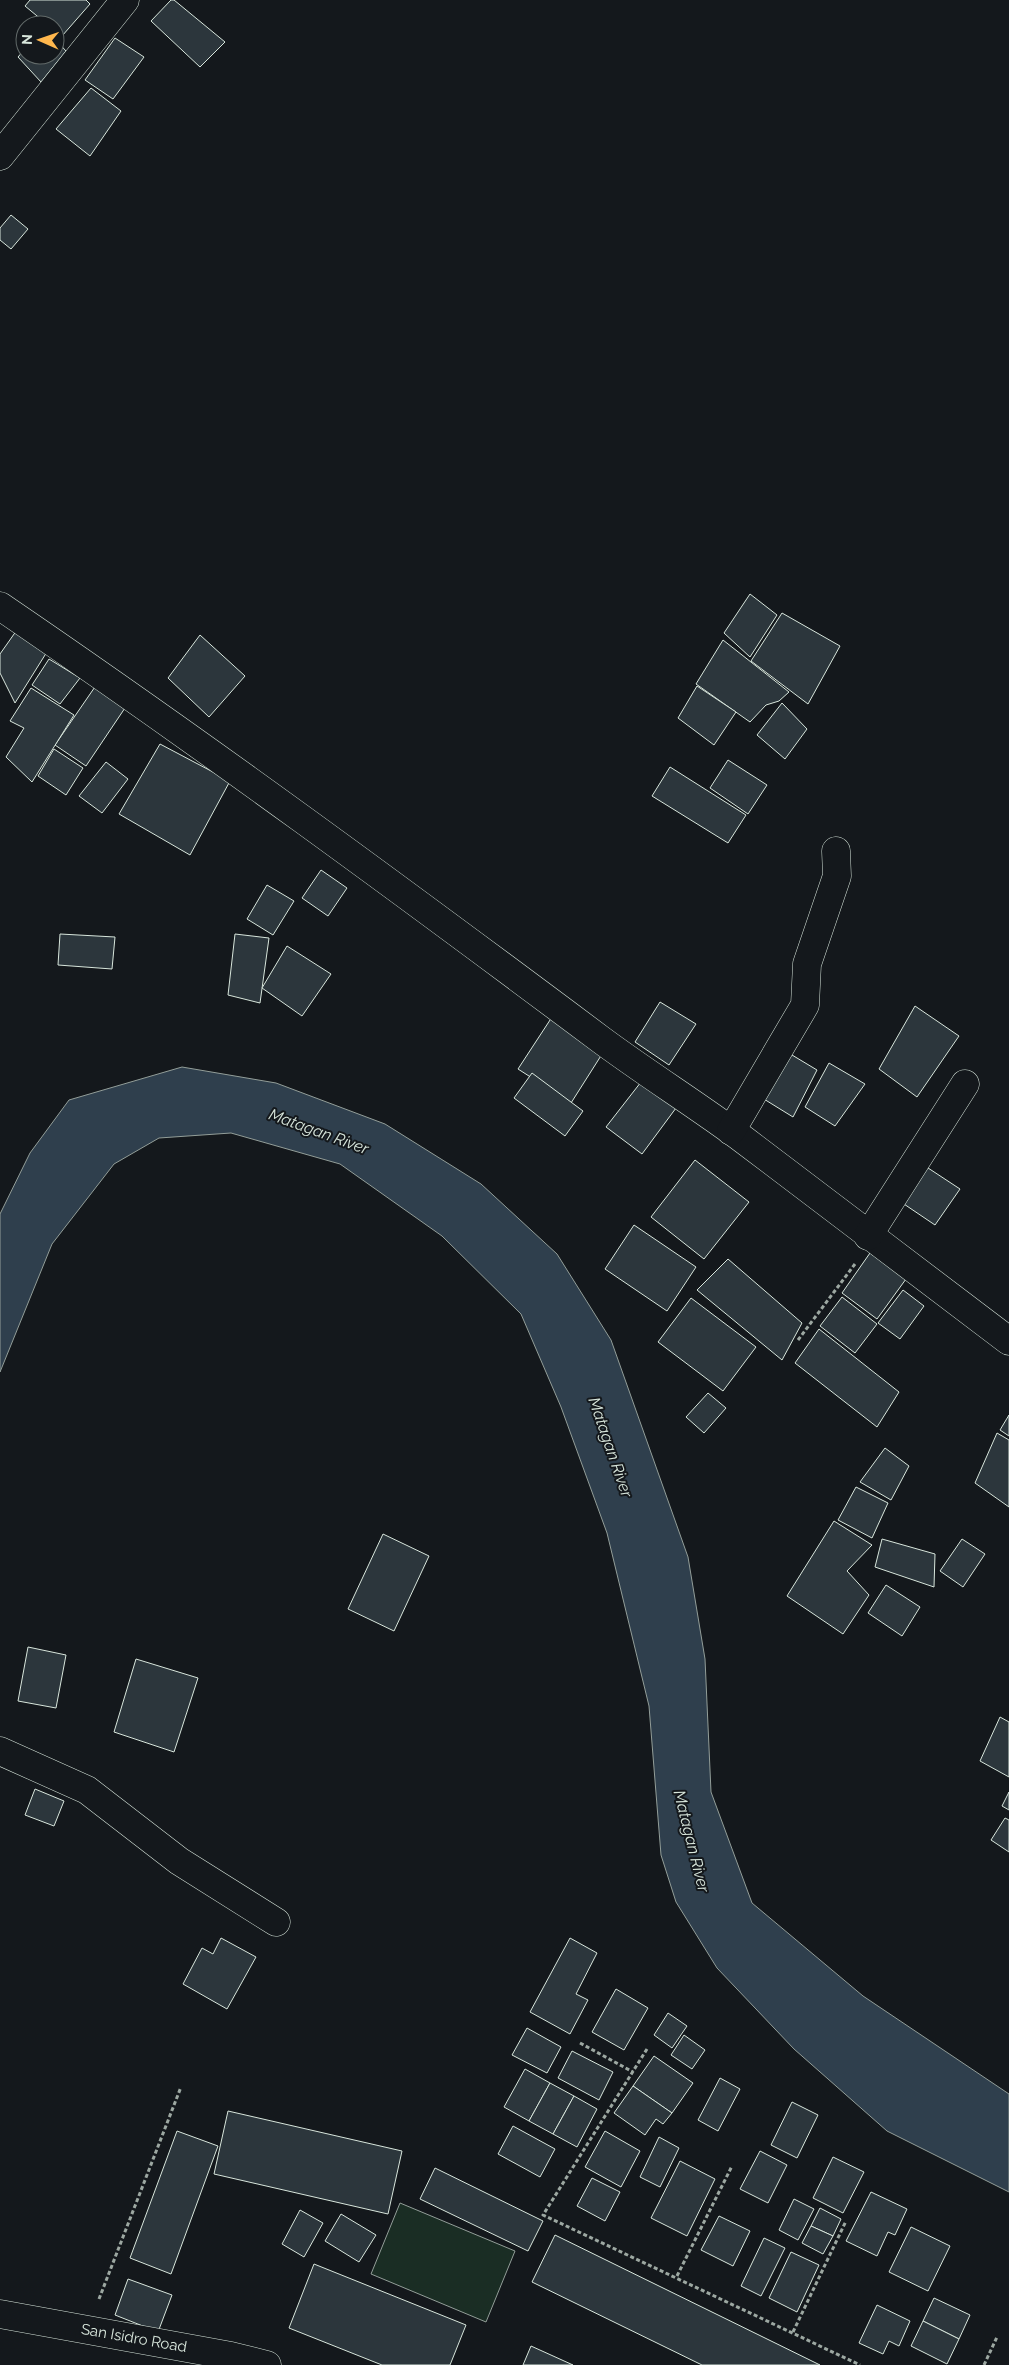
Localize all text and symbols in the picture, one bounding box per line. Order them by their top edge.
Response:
north arrow [15,15,65,65]
text: N [19,34,35,45]
water label: Matagan River [266,1105,372,1158]
water label: Matagan River [585,1395,637,1500]
water label: Matagan River [670,1788,713,1895]
street label: San Isidro Road [80,2320,188,2356]

